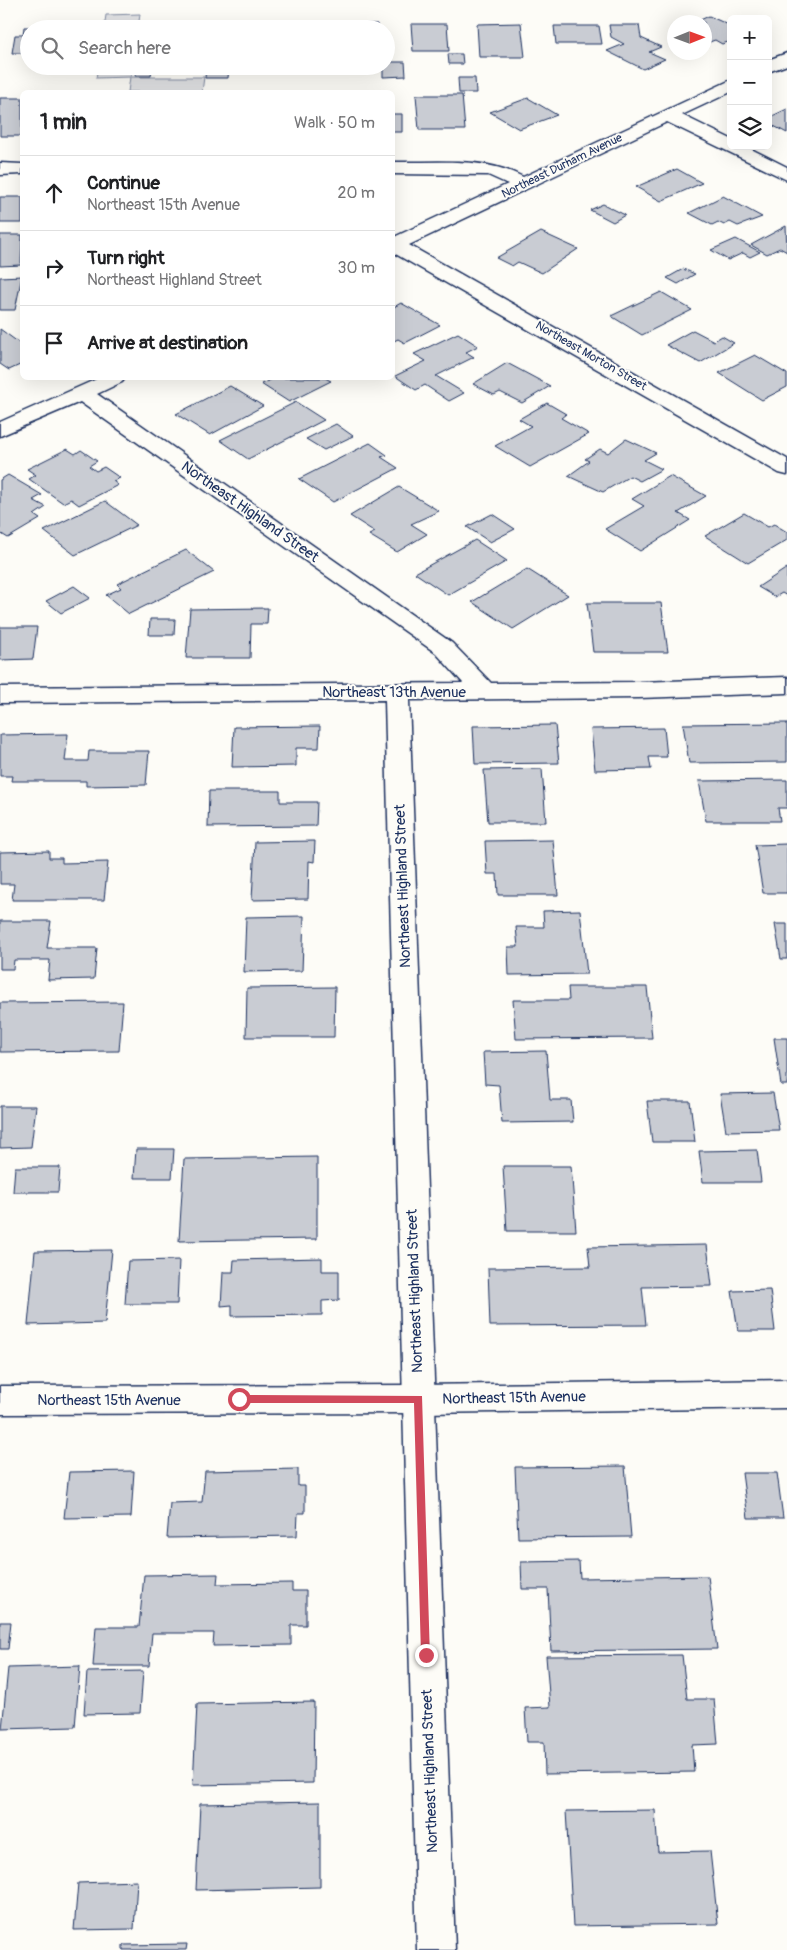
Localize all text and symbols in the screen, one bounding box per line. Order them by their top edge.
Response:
north arrow [667,15,712,60]
map controls [727,15,772,150]
button: + [727,15,772,60]
search box [20,20,395,75]
icon: search [38,34,66,62]
text: Search here [78,36,171,60]
button: − [727,60,772,105]
button: layers [727,105,772,150]
text: 1 min [40,109,87,136]
text: Walk · 50 m [294,113,375,133]
street label: Northeast Durham Avenue [499,130,625,202]
text: Continue [87,171,160,195]
icon: ahead [40,179,68,207]
text: 20 m [337,183,375,203]
text: Northeast 15th Avenue [87,195,240,215]
text: Turn right [87,246,165,270]
icon: right [40,254,68,282]
text: 30 m [337,258,375,278]
text: Northeast Highland Street [87,270,262,290]
street label: Northeast Morton Street [533,318,649,394]
icon: arrive [40,329,68,357]
text: Arrive at destination [87,331,248,355]
street label: Northeast Highland Street [177,457,323,567]
street label: Northeast 13th Avenue [322,683,466,702]
street label: Northeast Highland Street [391,803,415,968]
street label: Northeast Highland Street [403,1208,427,1373]
street label: Northeast 15th Avenue [442,1387,586,1409]
route start [228,1388,251,1411]
street label: Northeast 15th Avenue [37,1391,181,1410]
route end [415,1644,438,1667]
street label: Northeast Highland Street [418,1688,442,1853]

